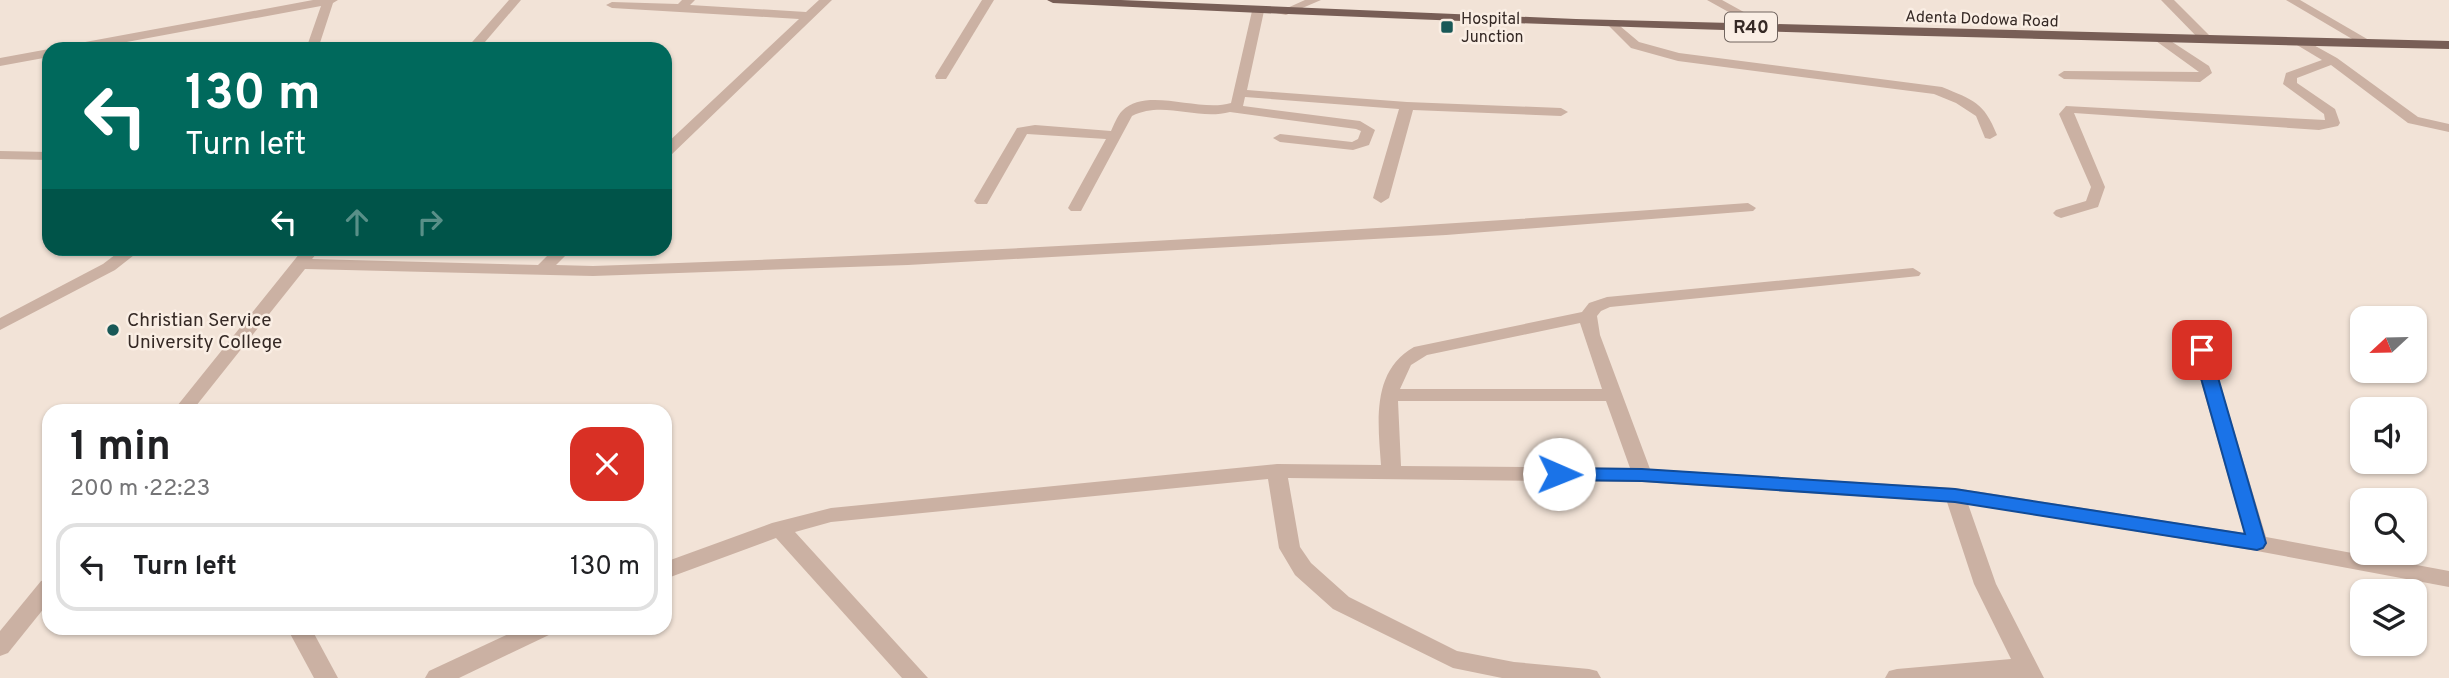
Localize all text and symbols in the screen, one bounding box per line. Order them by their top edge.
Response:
street label: Adenta Dodowa Road [1905,7,2059,33]
place label: Hospital Junction [1461,10,1524,48]
road number: R40 [1725,12,1777,42]
marker: Hospital Junction [1439,19,1455,35]
text: 130 m [185,65,321,127]
icon: left [70,70,161,161]
text: Turn left [185,126,306,166]
icon: left [265,203,303,241]
icon: ahead [338,203,376,241]
icon: right [411,203,449,241]
north arrow [2350,306,2427,383]
map controls [2350,306,2427,656]
place label: Christian Service University College [127,309,282,355]
pin [2172,320,2232,380]
marker: Christian Service University College [105,322,121,338]
icon: arrive [2183,331,2221,369]
button: sound [2350,397,2427,474]
text: 1 min [70,422,171,475]
button: close [570,427,644,501]
position arrow [1522,437,1596,511]
text: 200 m · 22:23 [70,475,210,504]
button: search [2350,488,2427,565]
icon: left [74,548,112,586]
text: Turn left [133,551,237,584]
text: 130 m [570,551,640,584]
button: layers [2350,579,2427,656]

